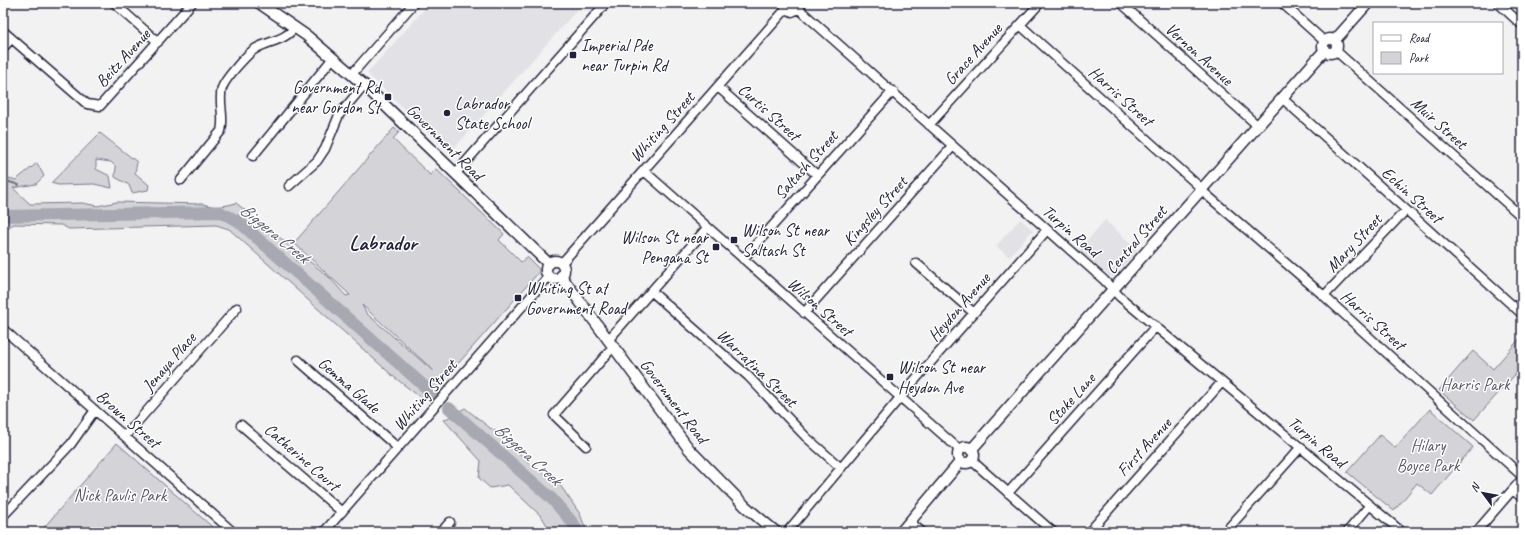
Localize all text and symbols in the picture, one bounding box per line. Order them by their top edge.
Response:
street label: Grace Avenue [940,18,1007,89]
street label: Vernon Avenue [1161,18,1238,91]
legend [1373,22,1503,74]
street label: Beitz Avenue [91,23,156,92]
text: Road [1409,30,1431,46]
place label: Imperial Pde near Turpin Rd [581,35,669,76]
marker: Imperial Pde near Turpin Rd [568,50,578,60]
text: Park [1409,50,1430,66]
street label: Harris Street [1084,62,1159,132]
place label: Government Rd near Gordon St [291,77,382,118]
street label: Curtis Street [734,79,806,147]
street label: Whiting Street [625,86,701,166]
marker: Government Rd near Gordon St [383,92,393,102]
street label: Muir Street [1407,92,1473,155]
place label: Labrador State School [455,93,532,134]
street label: Government Road [402,99,489,186]
marker: Labrador State School [442,108,452,118]
street label: Saltash Street [770,125,844,204]
street label: Echin Street [1377,162,1449,229]
street label: Kingsley Street [838,170,913,250]
water label: Biggera Creek [236,198,317,270]
street label: Turpin Road [1038,200,1106,263]
street label: Central Street [1101,200,1173,278]
street label: Mary Street [1322,208,1388,277]
place label: Wilson St near Saltash St [742,220,831,261]
place label: Wilson St near Pengana St [621,227,710,268]
district label: Labrador [349,230,419,256]
marker: Wilson St near Saltash St [729,235,739,245]
marker: Wilson St near Pengana St [711,242,721,252]
street label: Heydon Avenue [923,267,996,346]
street label: Wilson Street [783,273,859,343]
place label: Whiting St at Government Road [526,278,628,319]
street label: Harris Street [1336,286,1411,356]
marker: Whiting St at Government Road [513,293,523,303]
street label: Warratina Street [713,325,803,413]
street label: Jenaya Place [137,327,201,397]
street label: Gemma Glade [314,352,385,419]
street label: Whiting Street [389,353,463,435]
street label: Government Road [635,355,714,449]
place label: Wilson St near Heydon Ave [898,357,987,398]
street label: Stoke Lane [1042,367,1101,430]
marker: Wilson St near Heydon Ave [885,372,895,382]
park label: Harris Park [1441,374,1511,395]
street label: Brown Street [92,385,166,454]
street label: First Avenue [1112,412,1177,481]
street label: Turpin Road [1284,412,1352,474]
water label: Biggera Creek [490,418,569,492]
street label: Catherine Court [260,419,346,497]
park label: Hilary Boyce Park [1397,435,1461,476]
north arrow [1463,473,1503,513]
text: N [1467,479,1483,494]
park label: Nick Pavlis Park [74,485,168,506]

